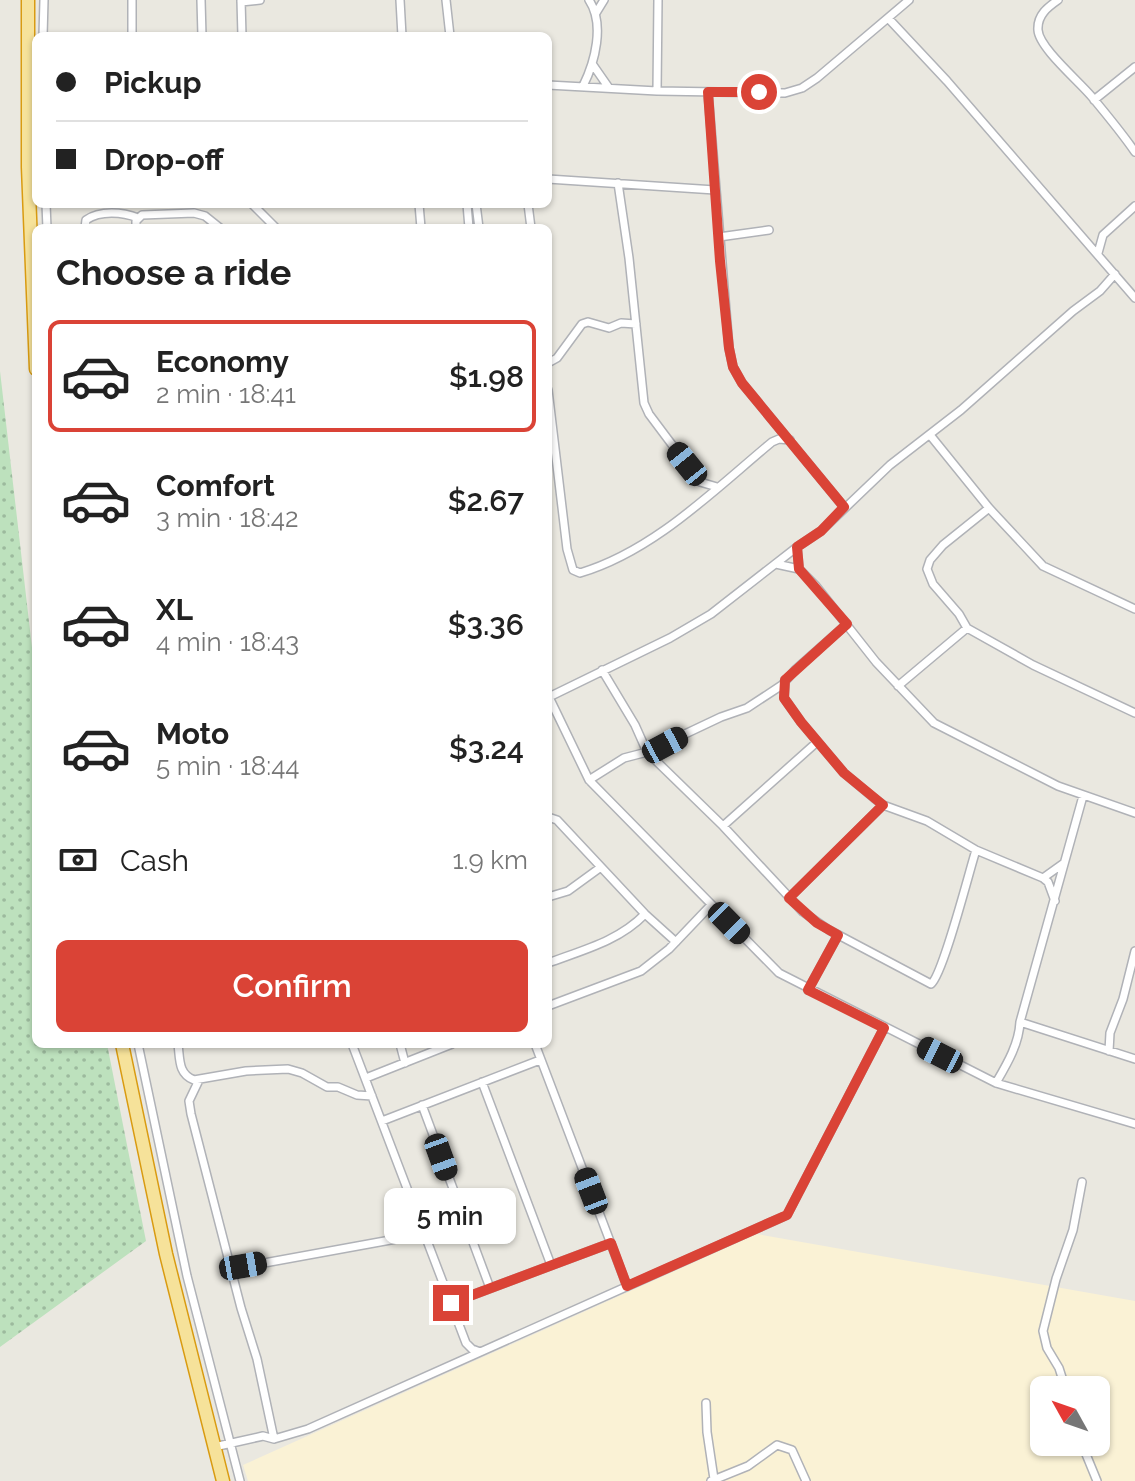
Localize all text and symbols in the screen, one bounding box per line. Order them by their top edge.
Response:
text: Pickup [104,65,202,100]
route start [741,74,777,110]
text: Drop-off [104,142,224,177]
text: Choose a ride [56,251,291,293]
icon: car [60,340,132,412]
text: Economy [156,344,289,379]
text: $1.98 [449,359,524,394]
text: 2 min · 18:41 [156,379,296,409]
car [663,438,711,490]
icon: car [60,464,132,536]
text: Comfort [156,468,275,503]
text: $2.67 [448,483,524,518]
text: 3 min · 18:42 [156,503,299,533]
icon: car [60,588,132,660]
text: XL [156,592,193,627]
text: $3.36 [448,607,524,642]
text: 4 min · 18:43 [156,627,299,657]
icon: car [60,712,132,784]
text: Moto [156,716,229,751]
car [638,723,692,767]
text: $3.24 [449,731,524,766]
text: 5 min · 18:44 [156,751,300,781]
icon: cash [56,838,100,882]
text: Cash [120,843,189,878]
text: 1.9 km [452,845,528,875]
car [704,898,754,948]
button: Confirm [56,940,528,1032]
car [913,1033,967,1077]
car [422,1130,460,1184]
car [571,1164,611,1218]
callout: 5 min [385,1187,517,1243]
text: 5 min [417,1201,483,1231]
car [217,1250,269,1282]
route end [433,1285,469,1321]
north arrow [1030,1376,1110,1456]
map controls [1030,1376,1110,1456]

